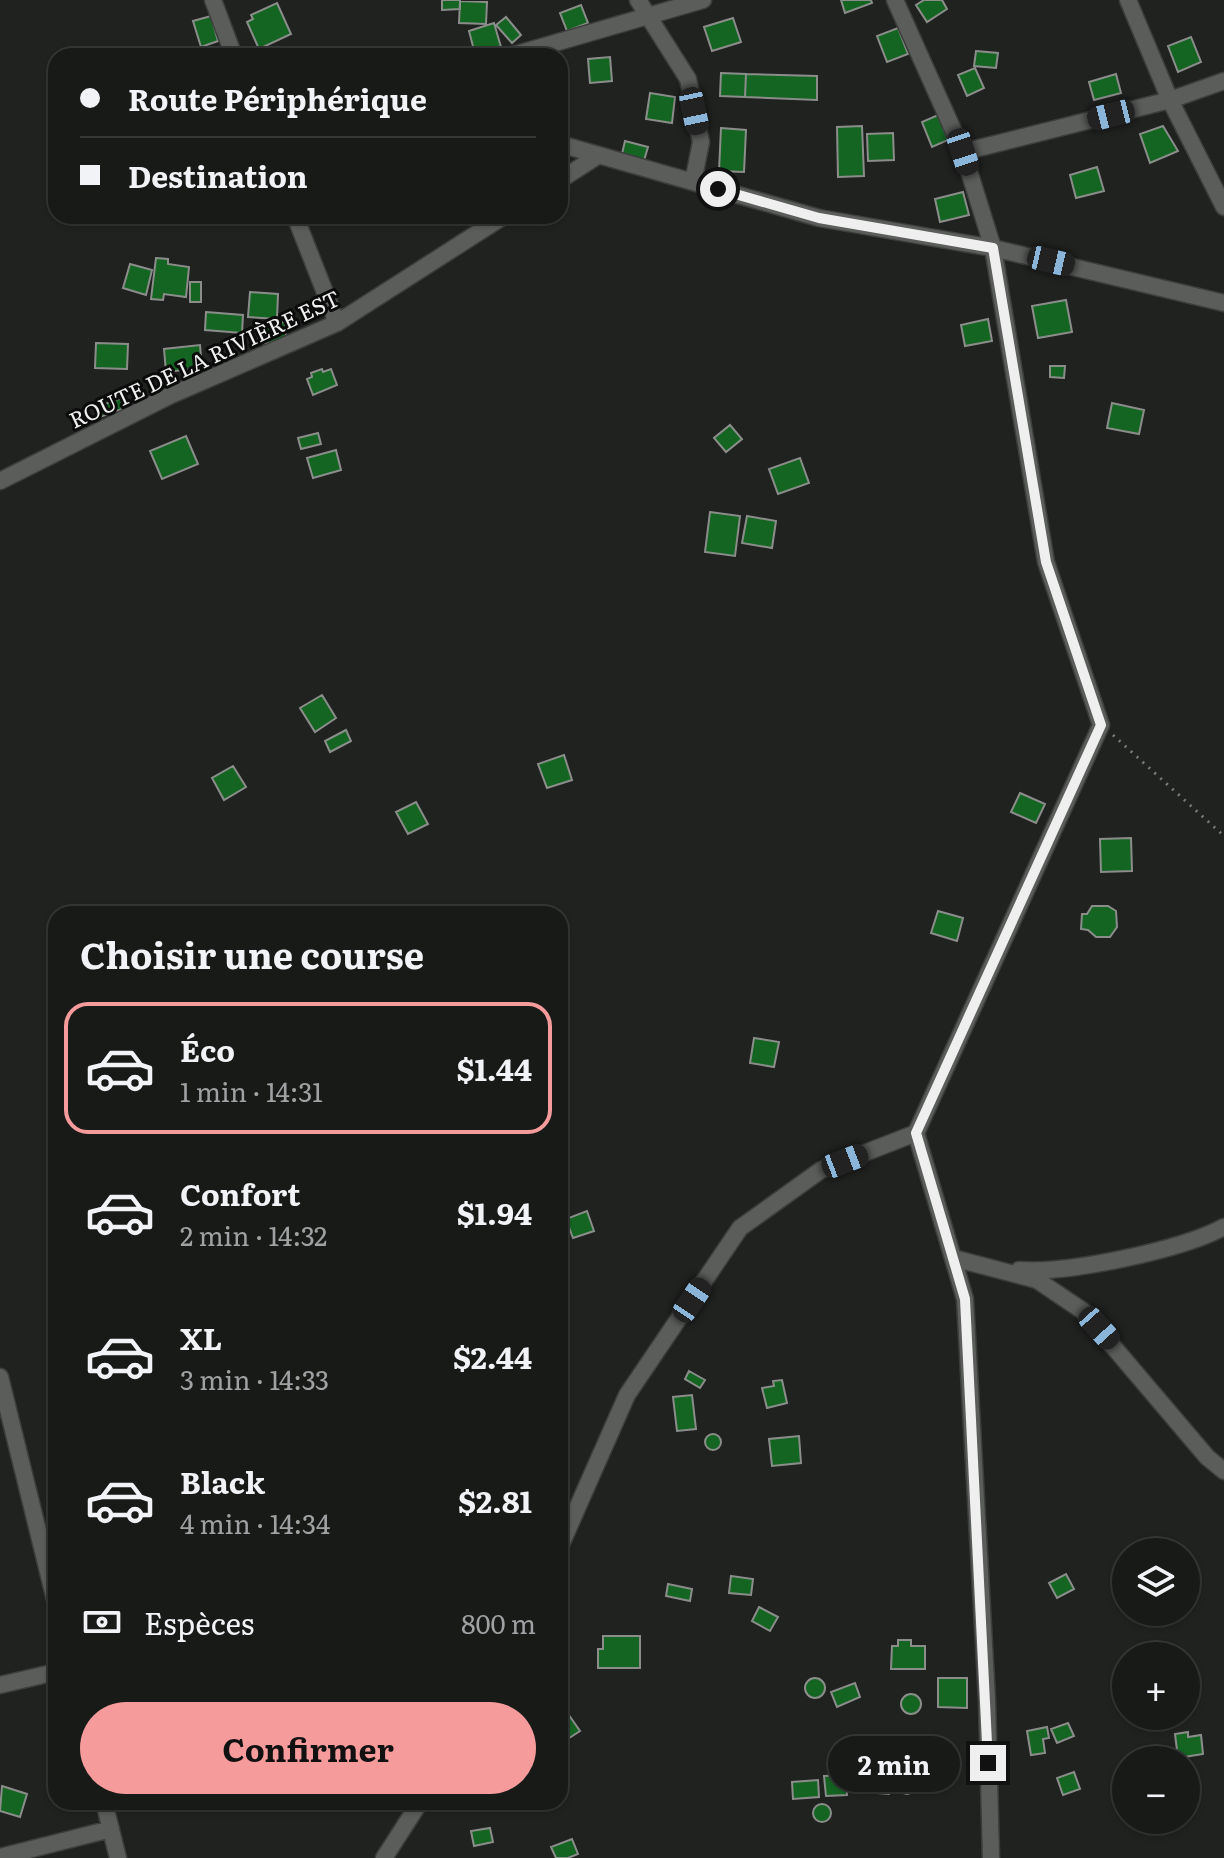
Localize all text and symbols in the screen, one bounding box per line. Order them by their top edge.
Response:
text: Route Périphérique [128,76,427,120]
car [677,85,711,137]
car [1085,98,1137,132]
car [944,125,982,179]
text: Destination [128,153,308,197]
route start [700,171,736,207]
car [1025,244,1077,278]
street label: ROUTE DE LA RIVIÈRE EST [63,281,345,435]
text: Choisir une course [80,927,424,980]
text: Éco [180,1027,235,1071]
icon: car [84,1032,156,1104]
text: $1.44 [457,1046,532,1090]
text: 1 min · 14:31 [180,1071,323,1110]
car [818,1141,872,1181]
text: Confort [180,1171,301,1215]
icon: car [84,1176,156,1248]
text: $1.94 [457,1190,532,1234]
text: 2 min · 14:32 [180,1215,327,1254]
car [669,1273,715,1327]
car [1074,1302,1124,1354]
text: XL [180,1315,222,1359]
icon: car [84,1320,156,1392]
text: $2.44 [453,1334,532,1378]
text: 3 min · 14:33 [180,1359,329,1398]
text: Black [180,1459,265,1503]
icon: car [84,1464,156,1536]
text: $2.81 [458,1478,532,1522]
text: 4 min · 14:34 [180,1503,330,1542]
map controls [1112,1538,1200,1834]
button: layers [1112,1538,1200,1626]
icon: cash [80,1600,124,1644]
text: Espèces [144,1600,254,1644]
text: 800 m [461,1603,536,1642]
button: + [1112,1642,1200,1730]
button: Confirmer [80,1702,536,1794]
callout: 2 min [828,1735,960,1791]
text: 2 min [858,1744,930,1783]
route end [970,1745,1006,1781]
button: − [1112,1746,1200,1834]

